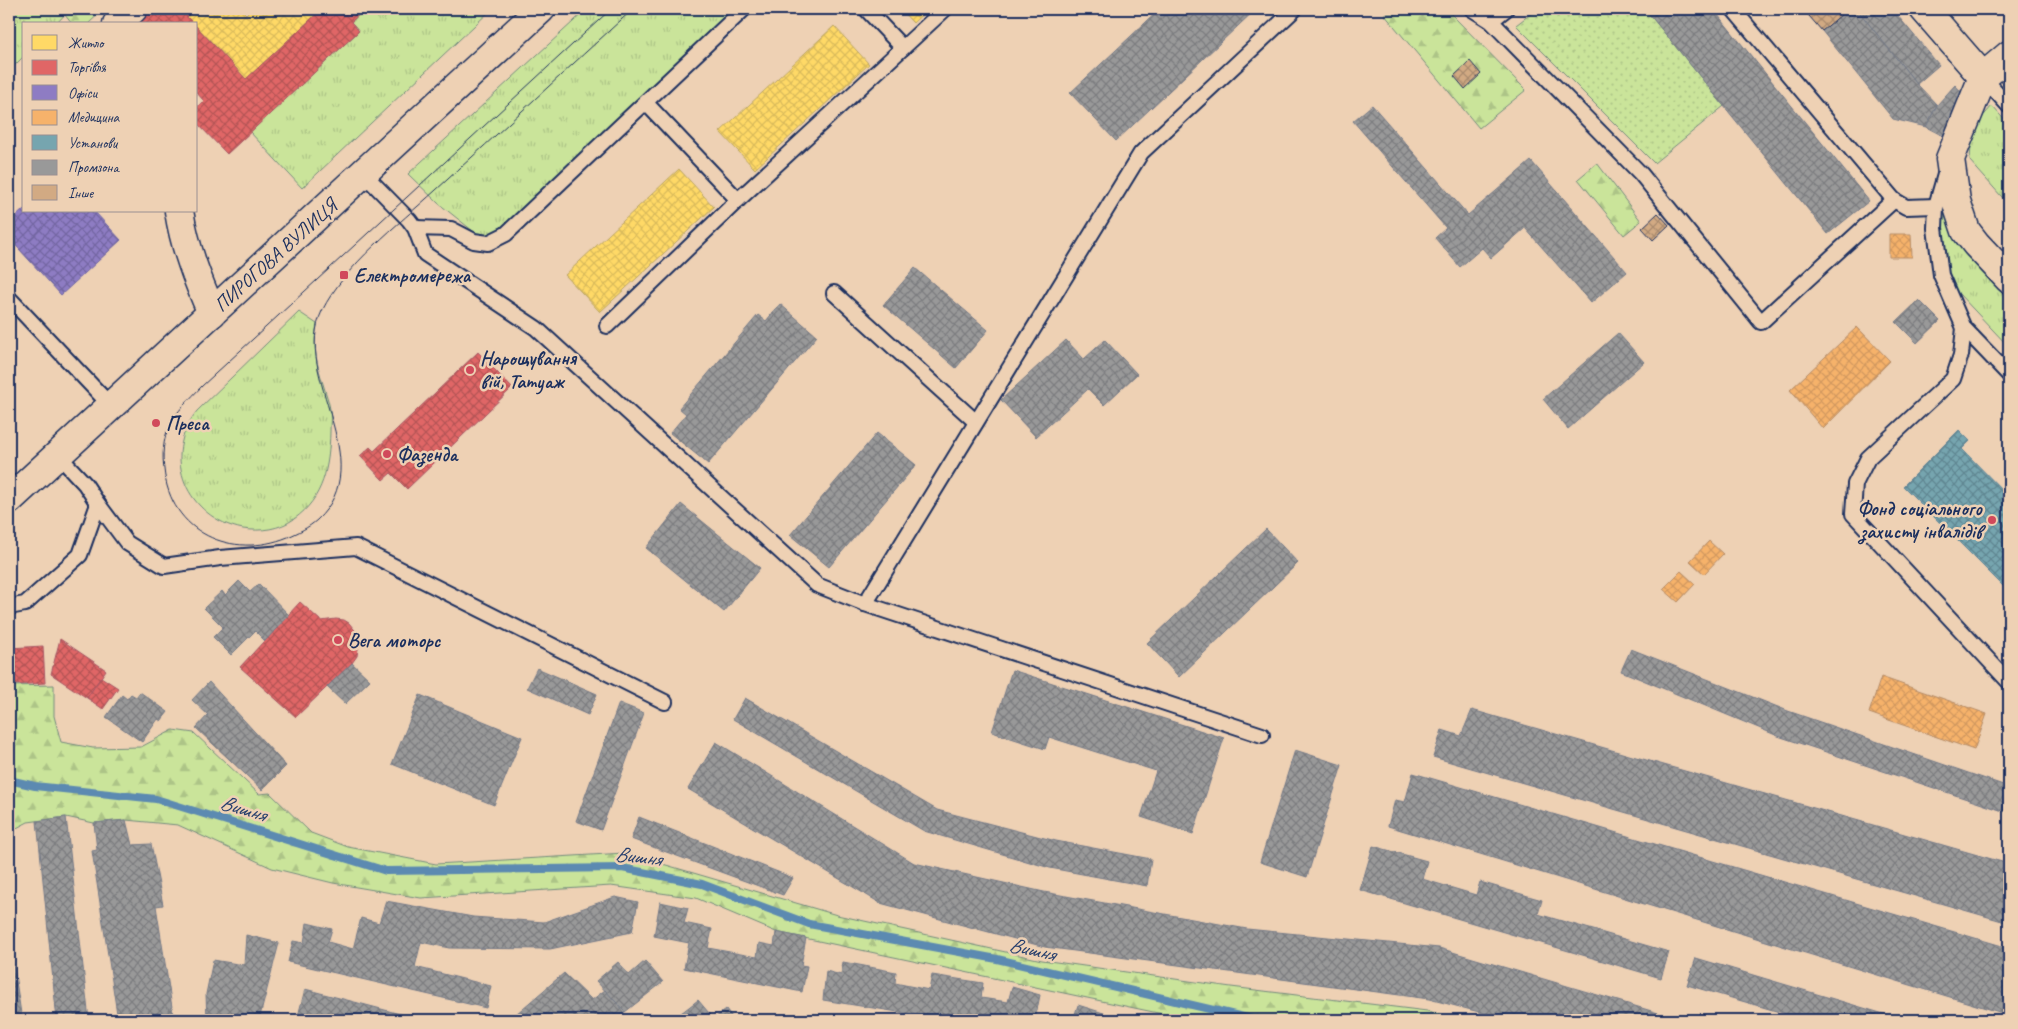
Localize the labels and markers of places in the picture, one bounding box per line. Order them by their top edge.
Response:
place label: Електромережа [354,263,472,288]
marker: Електромережа [338,269,350,281]
place label: Нарощування вій, Татуаж [480,346,578,395]
marker: Нарощування вій, Татуаж [464,364,476,376]
place label: Преса [166,411,210,436]
marker: Преса [150,417,162,429]
place label: Фазенда [397,442,460,468]
marker: Фазенда [381,448,393,460]
place label: Фонд соціального захисту інвалідів [1857,496,1987,545]
marker: Фонд соціального захисту інвалідів [1986,514,1998,526]
place label: Вега моторс [348,628,442,653]
marker: Вега моторс [332,634,344,646]

